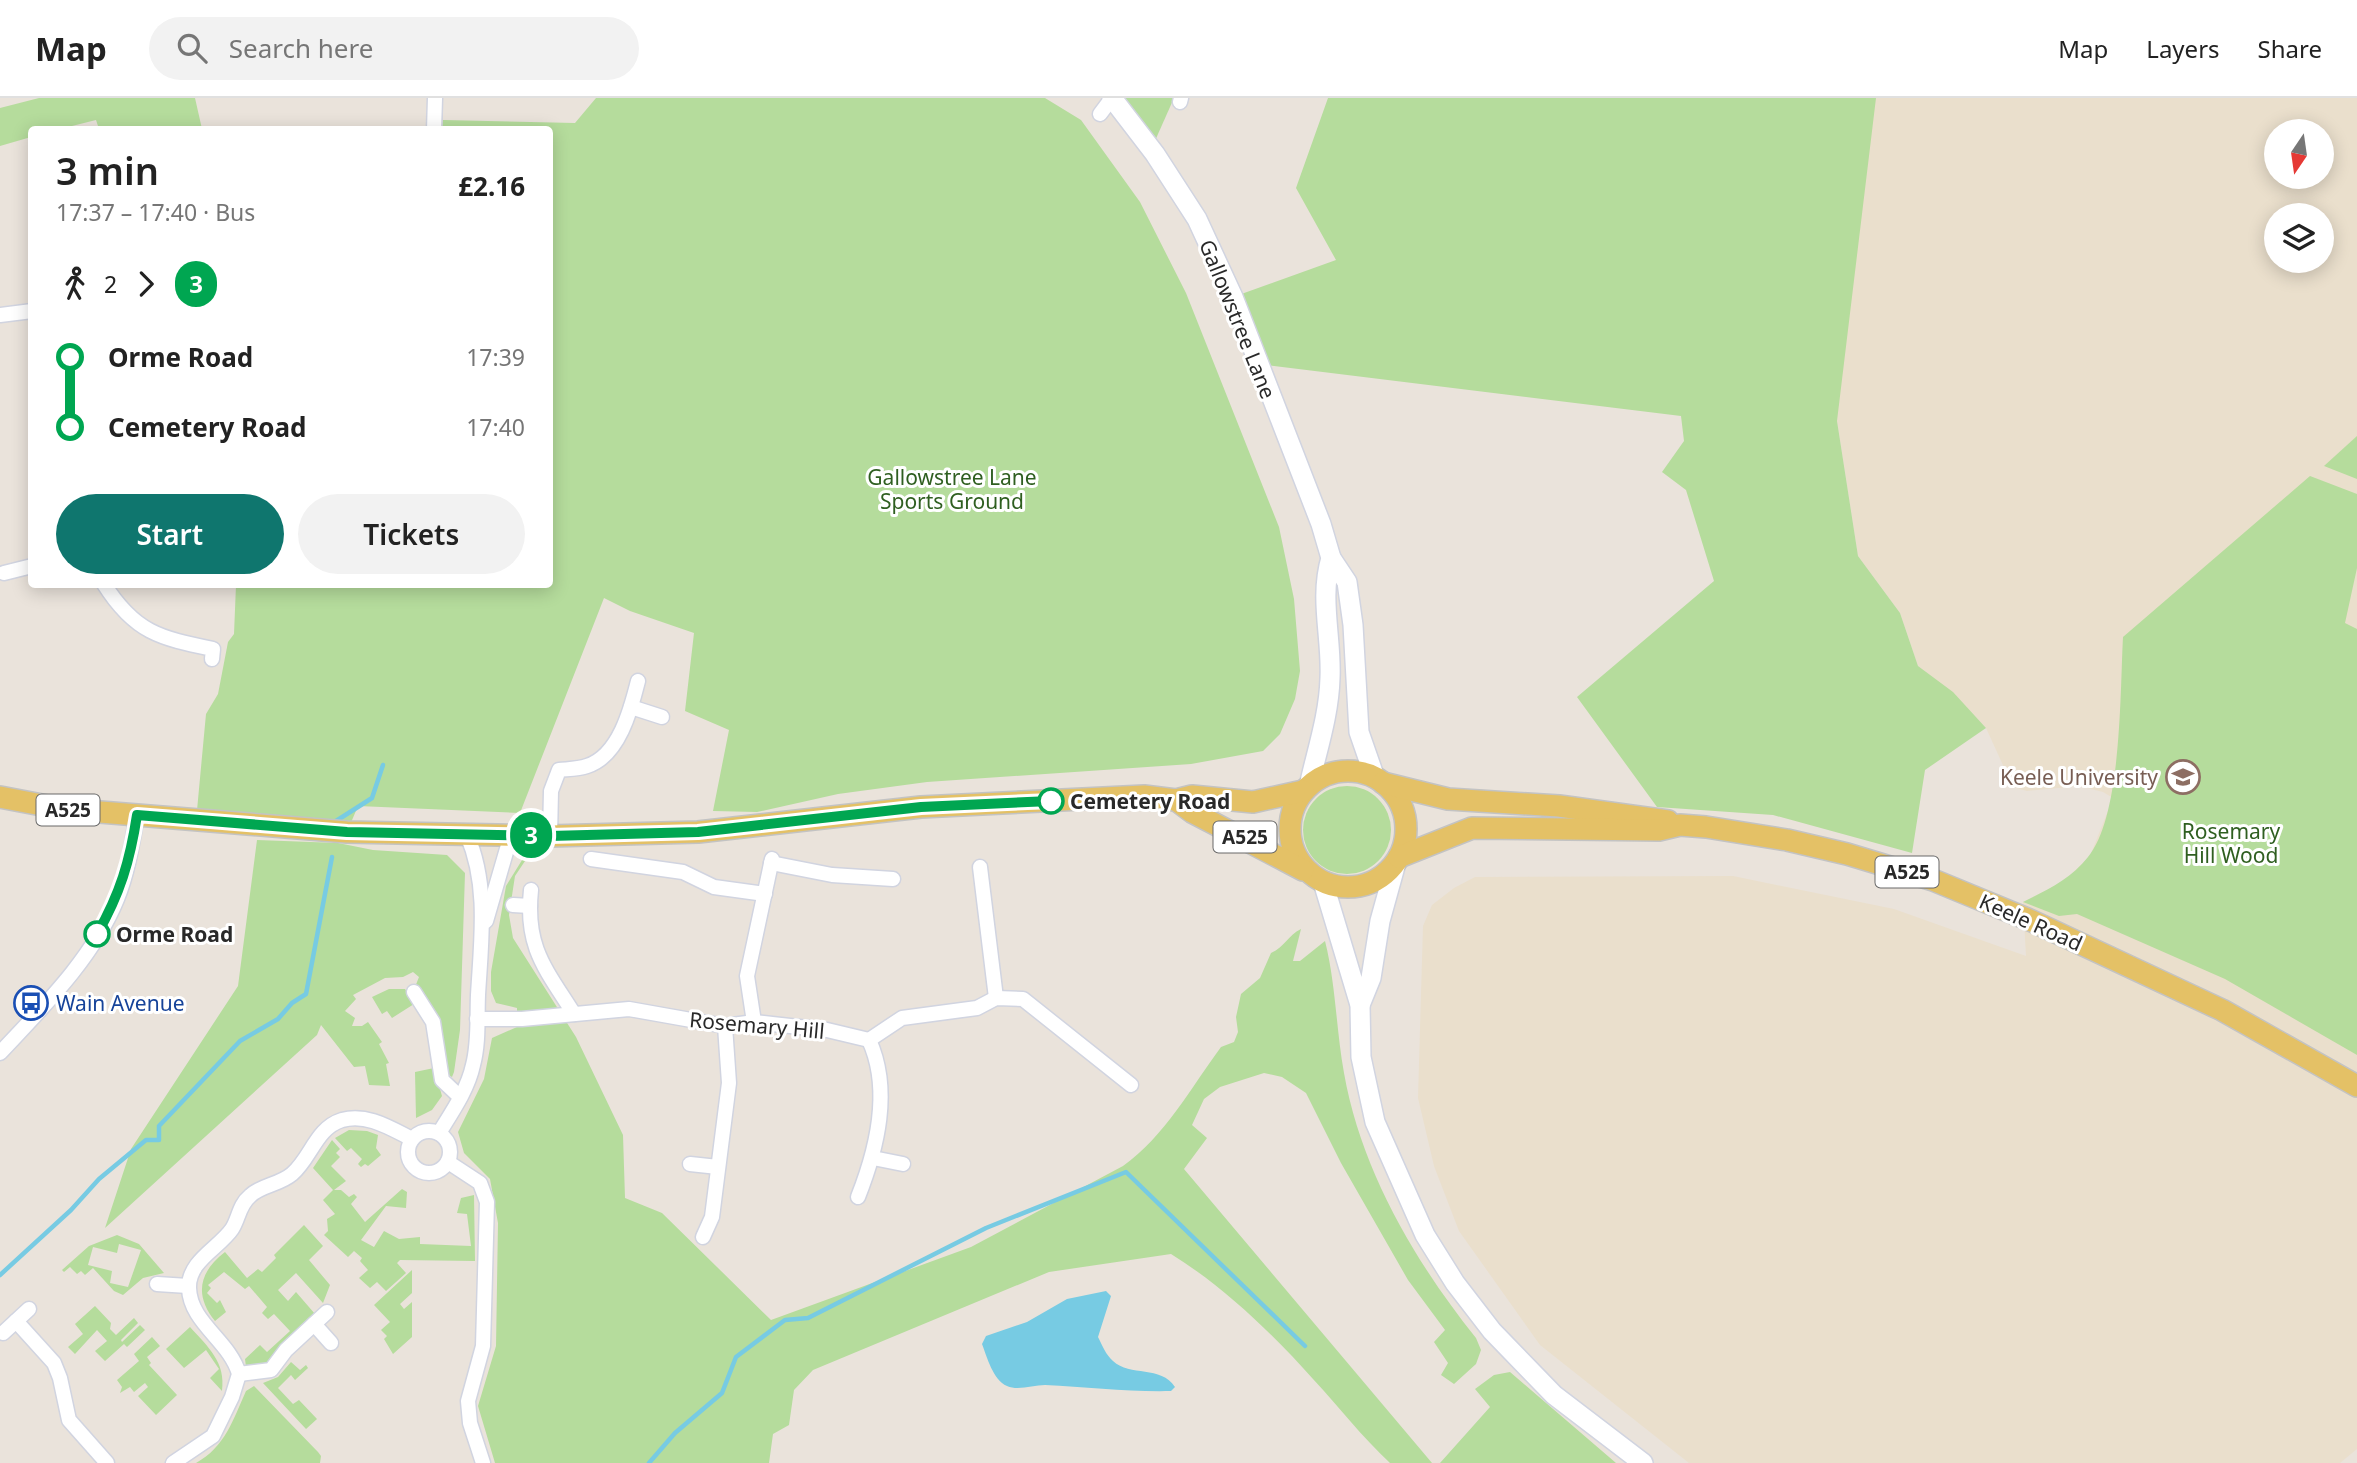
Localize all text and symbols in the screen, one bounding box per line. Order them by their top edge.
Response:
search box [149,17,639,80]
text: Map [35,26,107,71]
icon: search [173,29,211,67]
text: Search here [229,30,373,66]
text: Map [2058,32,2108,65]
text: Layers [2146,32,2220,65]
text: Share [2258,32,2322,65]
north arrow [2264,119,2334,189]
map controls [2264,119,2334,273]
text: 3 min [56,144,159,196]
text: £2.16 [458,168,525,204]
text: 17:37 – 17:40 · Bus [56,196,255,228]
button: layers [2264,203,2334,273]
street label: Gallowstree Lane [1193,235,1283,403]
icon: walk [56,265,94,303]
icon: forward [127,265,165,303]
text: 3 [189,267,203,300]
text: 2 [104,268,117,300]
text: Orme Road [108,339,253,375]
text: 17:39 [466,341,525,373]
text: Cemetery Road [108,409,306,445]
text: 17:40 [466,411,525,443]
park label: Gallowstree Lane Sports Ground [867,463,1037,515]
button: Start [56,494,284,574]
button: Tickets [298,494,525,574]
school or university icon: Keele University [2164,758,2202,796]
place label: Keele University [2000,763,2158,791]
place label: Cemetery Road [1070,787,1230,815]
marker: Cemetery Road [1038,788,1064,814]
road number: A525 [36,794,100,825]
line badge: 3 [508,812,554,858]
park label: Rosemary Hill Wood [2182,817,2281,869]
text: 3 [524,818,538,851]
road number: A525 [1214,822,1276,852]
road number: A525 [1876,856,1938,888]
street label: Keele Road [1975,887,2087,957]
place label: Orme Road [116,920,233,948]
marker: Orme Road [84,921,110,947]
bus stop icon: Wain Avenue [12,984,50,1022]
place label: Wain Avenue [56,989,184,1017]
street label: Rosemary Hill [688,1005,826,1045]

